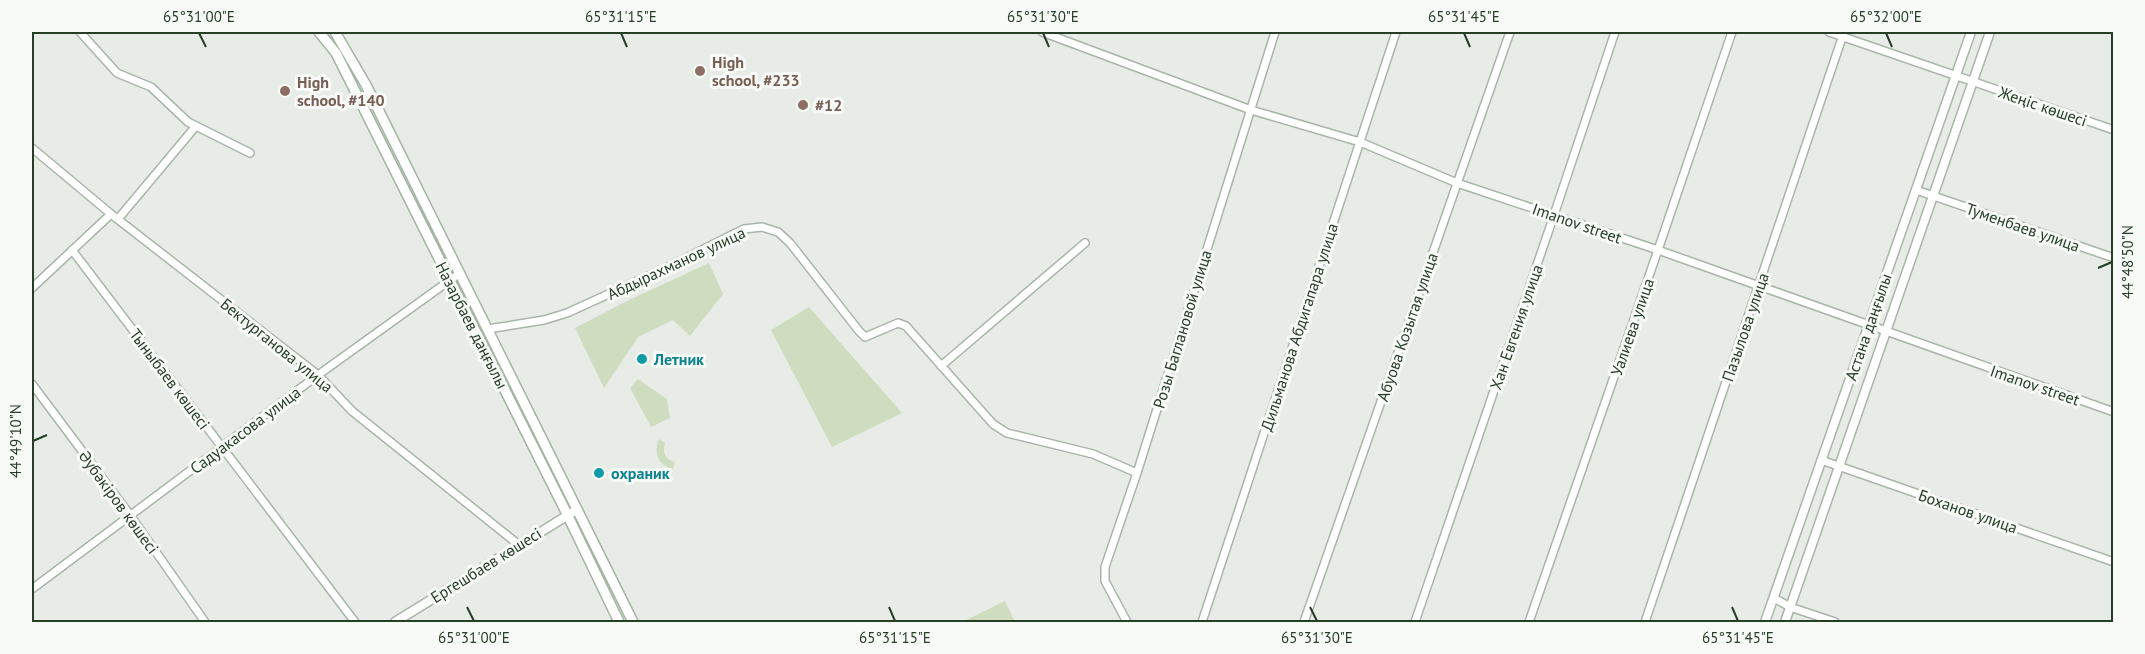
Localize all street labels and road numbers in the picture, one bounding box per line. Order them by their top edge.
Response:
street label: Жеңіс көшесі [1995,81,2090,130]
street label: Imanov street [1530,198,1625,248]
street label: Туменбаев улица [1963,198,2083,256]
street label: Дильманова Абдигапара улица [1256,221,1342,433]
street label: Абдырахманов улица [604,222,748,304]
street label: Розы Баглановой улица [1148,247,1216,411]
street label: Абуова Козытая улица [1372,250,1442,404]
street label: Назарбаев даңғылы [431,258,513,392]
street label: Хан Евгения улица [1485,262,1547,392]
street label: Пазылова улица [1717,270,1773,384]
street label: Астана даңғылы [1840,271,1896,383]
street label: Уалиева улица [1606,276,1658,378]
street label: Бектурганова улица [217,293,337,397]
street label: Тыныбаев көшесі [126,325,214,433]
street label: Imanov street [1988,360,2083,410]
street label: Садуакасова улица [186,382,304,478]
street label: Әубәкіров көшесі [75,446,163,558]
street label: Боханов улица [1916,485,2020,537]
street label: Ергешбаев көшесі [427,523,545,607]

